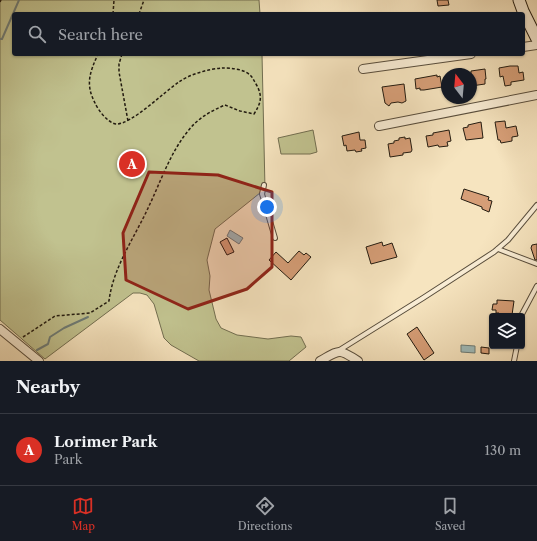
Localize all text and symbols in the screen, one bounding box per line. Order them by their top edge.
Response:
search box [12,12,525,56]
icon: search [26,23,48,45]
text: Search here [58,25,143,44]
north arrow [441,68,477,104]
pin: A [119,149,145,179]
your location [257,197,277,217]
map controls [489,313,525,349]
button: layers [489,313,525,349]
text: Nearby [16,377,80,397]
text: Lorimer Park [54,432,157,451]
text: A [24,442,34,458]
text: 130 m [485,442,521,458]
text: Park [54,451,82,467]
tab: Map [71,495,95,533]
tab: Directions [238,495,292,533]
tab: Saved [435,495,466,533]

